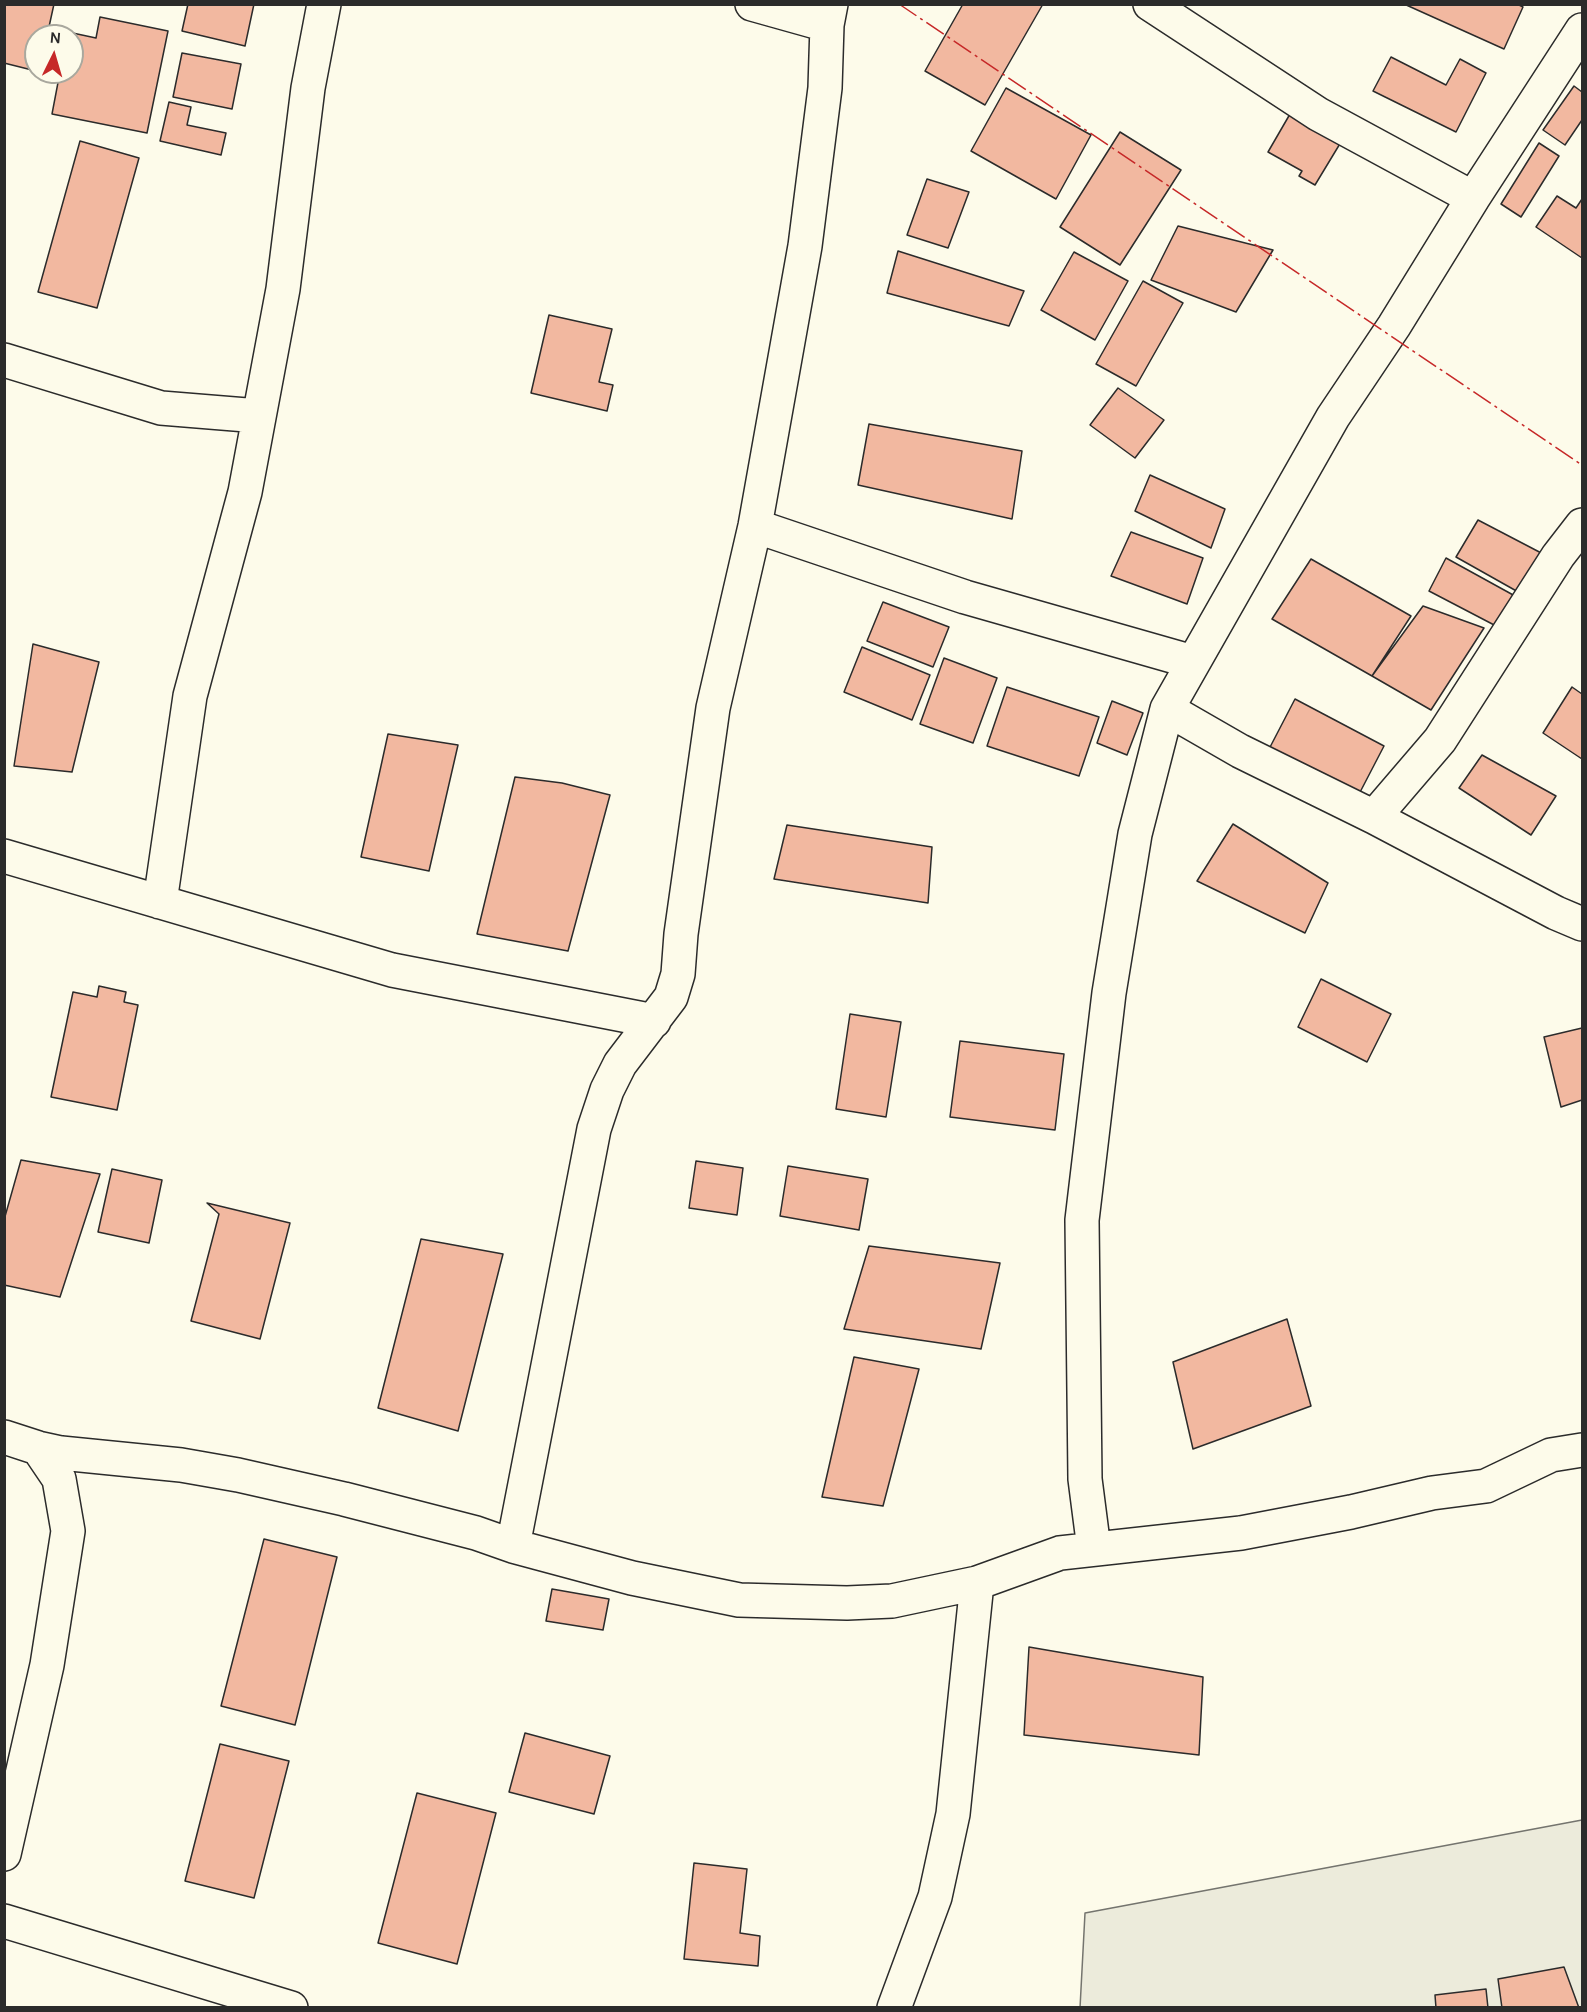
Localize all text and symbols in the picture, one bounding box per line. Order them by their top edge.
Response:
north arrow [24,24,84,84]
text: N [49,28,62,48]

